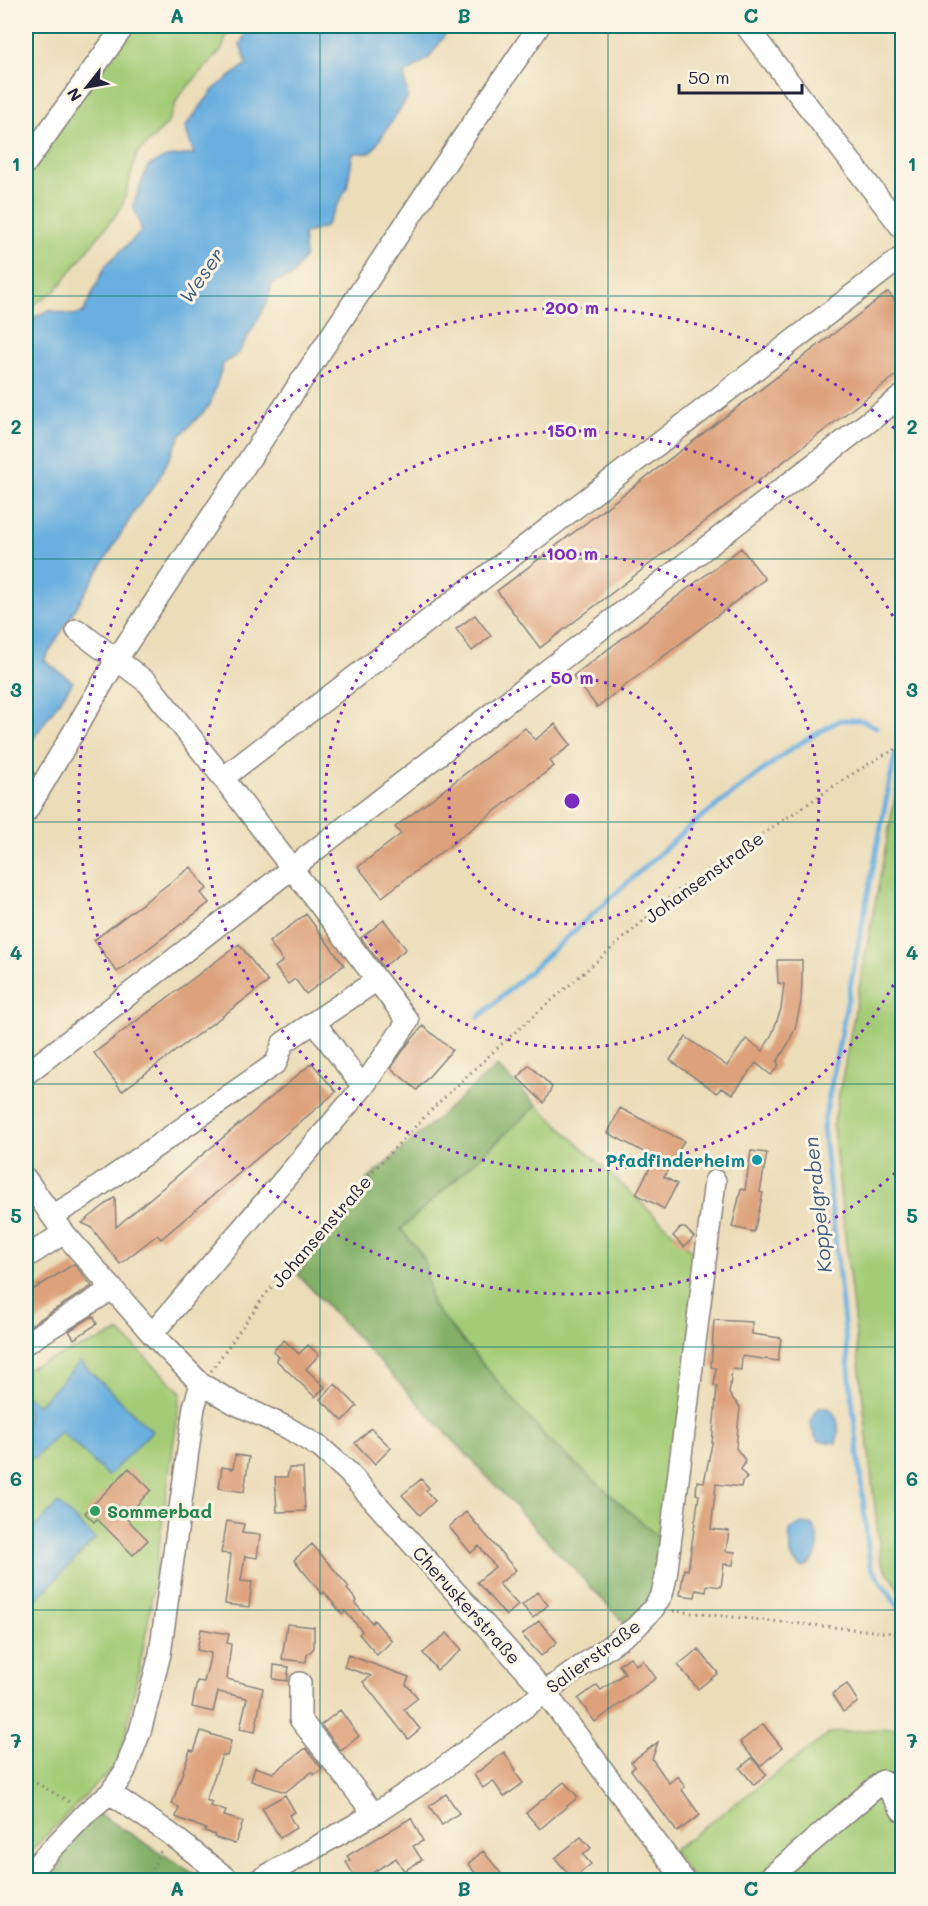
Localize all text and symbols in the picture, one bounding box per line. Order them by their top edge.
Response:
text: A [170,2,184,28]
text: B [457,2,471,28]
text: C [744,2,759,28]
north arrow [57,57,117,117]
scale bar [679,57,802,95]
text: 50 m [688,65,730,89]
text: N [62,84,86,106]
text: 1 [12,150,20,176]
text: 1 [908,150,916,176]
water label: Weser [173,242,229,308]
text: 200 m [545,295,599,319]
text: 2 [10,413,22,439]
text: 2 [906,413,918,439]
text: 150 m [547,418,597,442]
text: 100 m [546,541,598,565]
text: 50 m [551,665,593,689]
text: 3 [10,676,22,702]
text: 3 [906,676,918,702]
centre of rings [562,791,582,811]
street label: Johansenstraße [640,826,768,928]
text: 4 [10,939,23,965]
text: 4 [906,939,919,965]
water label: Koppelgraben [797,1136,837,1274]
place label: Pfadfinderheim [605,1148,745,1172]
marker: Pfadfinderheim [750,1153,764,1167]
street label: Johansenstraße [266,1170,376,1292]
text: 5 [10,1202,22,1228]
text: 5 [906,1202,918,1228]
text: 6 [10,1465,22,1491]
text: 6 [906,1465,918,1491]
place label: Sommerbad [107,1499,212,1523]
marker: Sommerbad [88,1504,102,1518]
street label: Cheruskerstraße [408,1541,526,1669]
street label: Salierstraße [541,1614,645,1698]
text: 7 [10,1727,22,1753]
text: 7 [906,1727,918,1753]
text: A [170,1875,184,1901]
text: B [457,1875,471,1901]
text: C [744,1875,759,1901]

